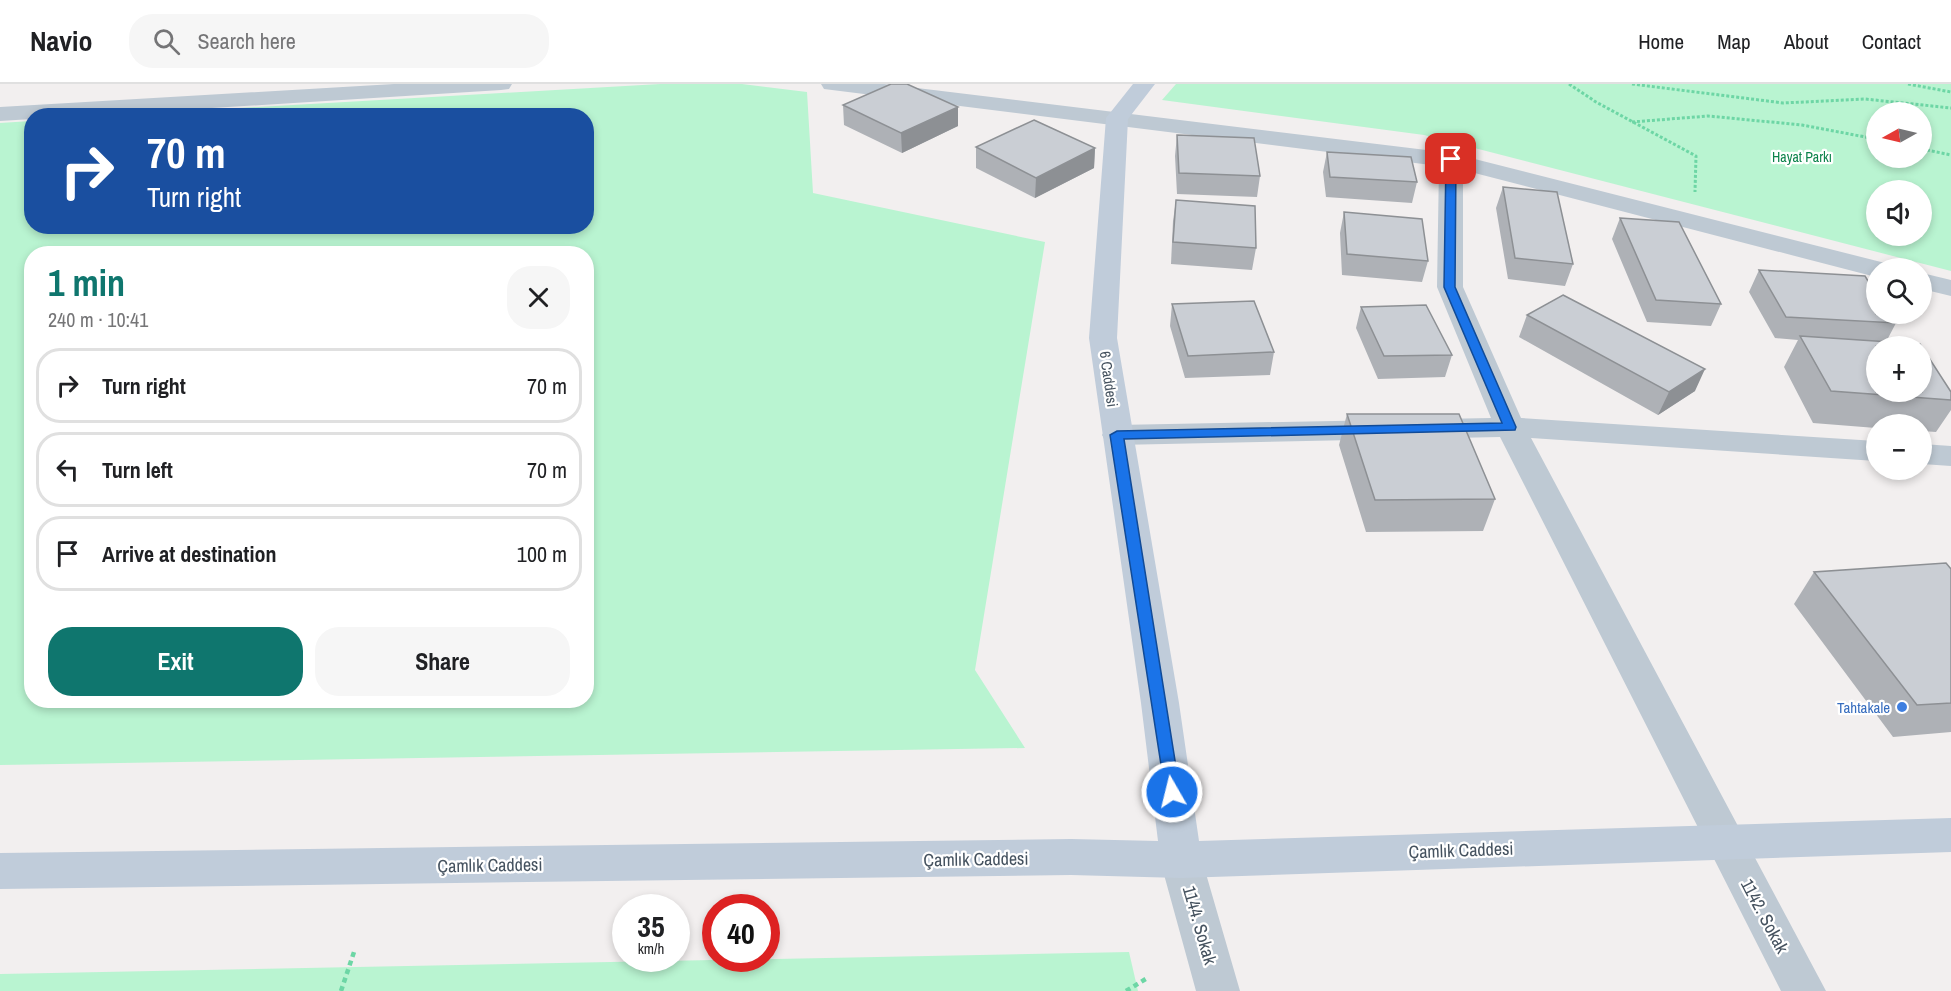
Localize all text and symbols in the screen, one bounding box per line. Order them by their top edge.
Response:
search box [129,14,549,68]
text: Navio [30,22,93,60]
icon: search [150,25,183,58]
text: Search here [198,26,296,56]
text: Home [1638,27,1684,56]
text: Map [1717,27,1751,56]
text: About [1784,27,1829,56]
text: Contact [1862,27,1921,56]
north arrow [1866,102,1932,168]
map controls [1866,102,1932,480]
text: 70 m [147,125,226,181]
icon: right [48,132,126,210]
pin [1425,133,1476,184]
icon: arrive [1434,142,1467,175]
park label: Hayat Parkı [1772,148,1832,166]
text: Turn right [147,179,241,215]
button: sound [1866,180,1932,246]
button: search [1866,258,1932,324]
text: 1 min [48,259,125,307]
button: close [507,266,570,329]
text: 240 m · 10:41 [48,306,148,333]
button: + [1866,336,1932,402]
street label: 6 Caddesi [1095,350,1123,408]
icon: right [51,369,84,402]
text: Turn right [102,371,186,401]
text: 70 m [527,371,567,401]
button: − [1866,414,1932,480]
icon: left [51,453,84,486]
text: Turn left [102,455,173,485]
text: 70 m [527,455,567,485]
icon: arrive [51,537,84,570]
text: Arrive at destination [102,539,276,569]
text: 100 m [517,539,567,569]
button: Exit [48,627,303,696]
button: Share [315,627,570,696]
place label: Tahtakale [1837,697,1890,718]
marker: Tahtakale [1895,700,1909,714]
position arrow [1140,760,1204,824]
street label: Çamlık Caddesi [1408,836,1514,864]
street label: Çamlık Caddesi [923,846,1029,872]
street label: Çamlık Caddesi [437,852,543,878]
street label: 1142. Sokak [1735,874,1795,958]
street label: 1144. Sokak [1177,883,1223,968]
speed limit sign: 40 [702,894,780,972]
text: 35 [637,906,665,946]
text: km/h [638,938,664,959]

